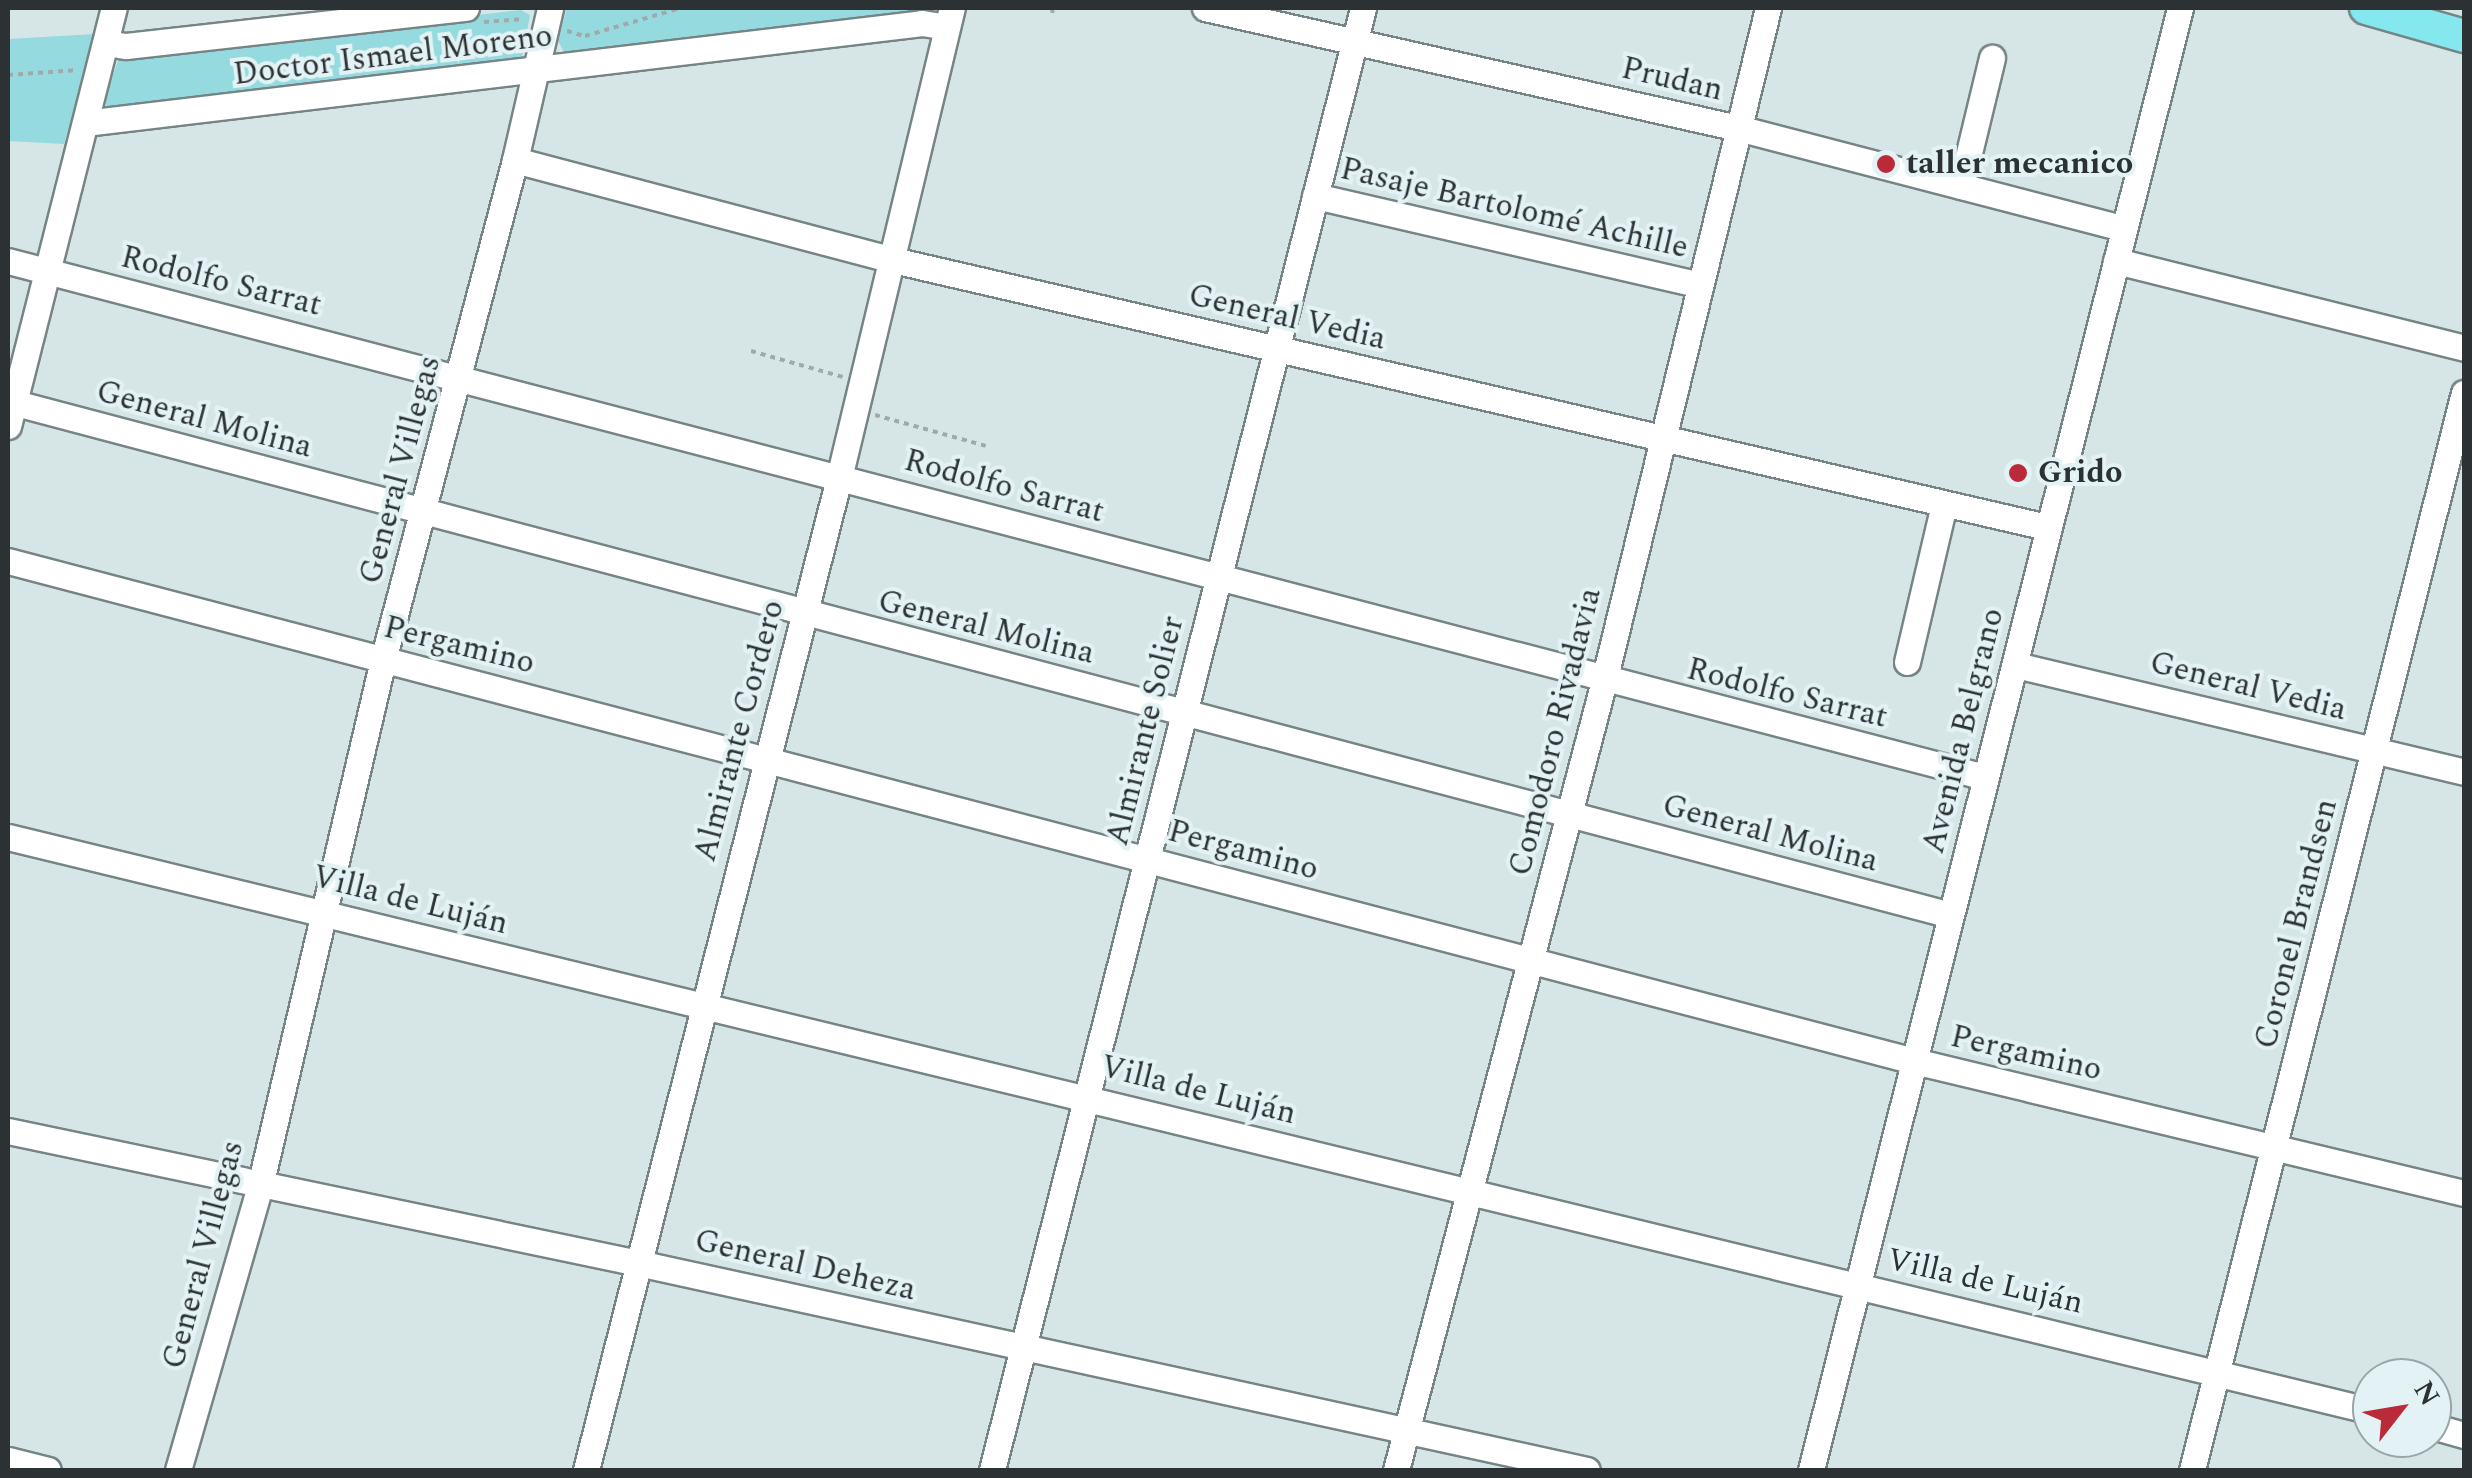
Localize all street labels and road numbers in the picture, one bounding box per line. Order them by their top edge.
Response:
street label: Doctor Ismael Moreno [231,17,555,95]
street label: Prudan [1618,50,1726,110]
street label: Pasaje Bartolomé Achille [1336,150,1692,268]
street label: Rodolfo Sarrat [117,239,325,325]
street label: General Vedia [1185,277,1389,359]
street label: General Villegas [352,352,450,588]
street label: General Molina [92,373,316,467]
street label: Rodolfo Sarrat [900,442,1108,532]
street label: General Molina [874,583,1098,673]
street label: Comodoro Rivadavia [1502,584,1610,880]
street label: Almirante Cordero [687,596,793,866]
street label: Avenida Belgrano [1915,604,2013,858]
street label: Pergamino [380,609,538,683]
street label: Almirante Solier [1099,612,1193,850]
street label: General Vedia [2146,644,2350,730]
street label: Rodolfo Sarrat [1683,651,1891,737]
street label: General Molina [1658,787,1882,881]
street label: Coronel Brandsen [2247,795,2347,1053]
street label: Pergamino [1164,813,1322,889]
street label: Villa de Luján [308,858,512,944]
street label: Pergamino [1947,1018,2105,1090]
street label: Villa de Luján [1096,1048,1300,1134]
street label: General Villegas [155,1137,253,1373]
street label: General Deheza [691,1222,919,1310]
street label: Villa de Luján [1883,1241,2087,1323]

